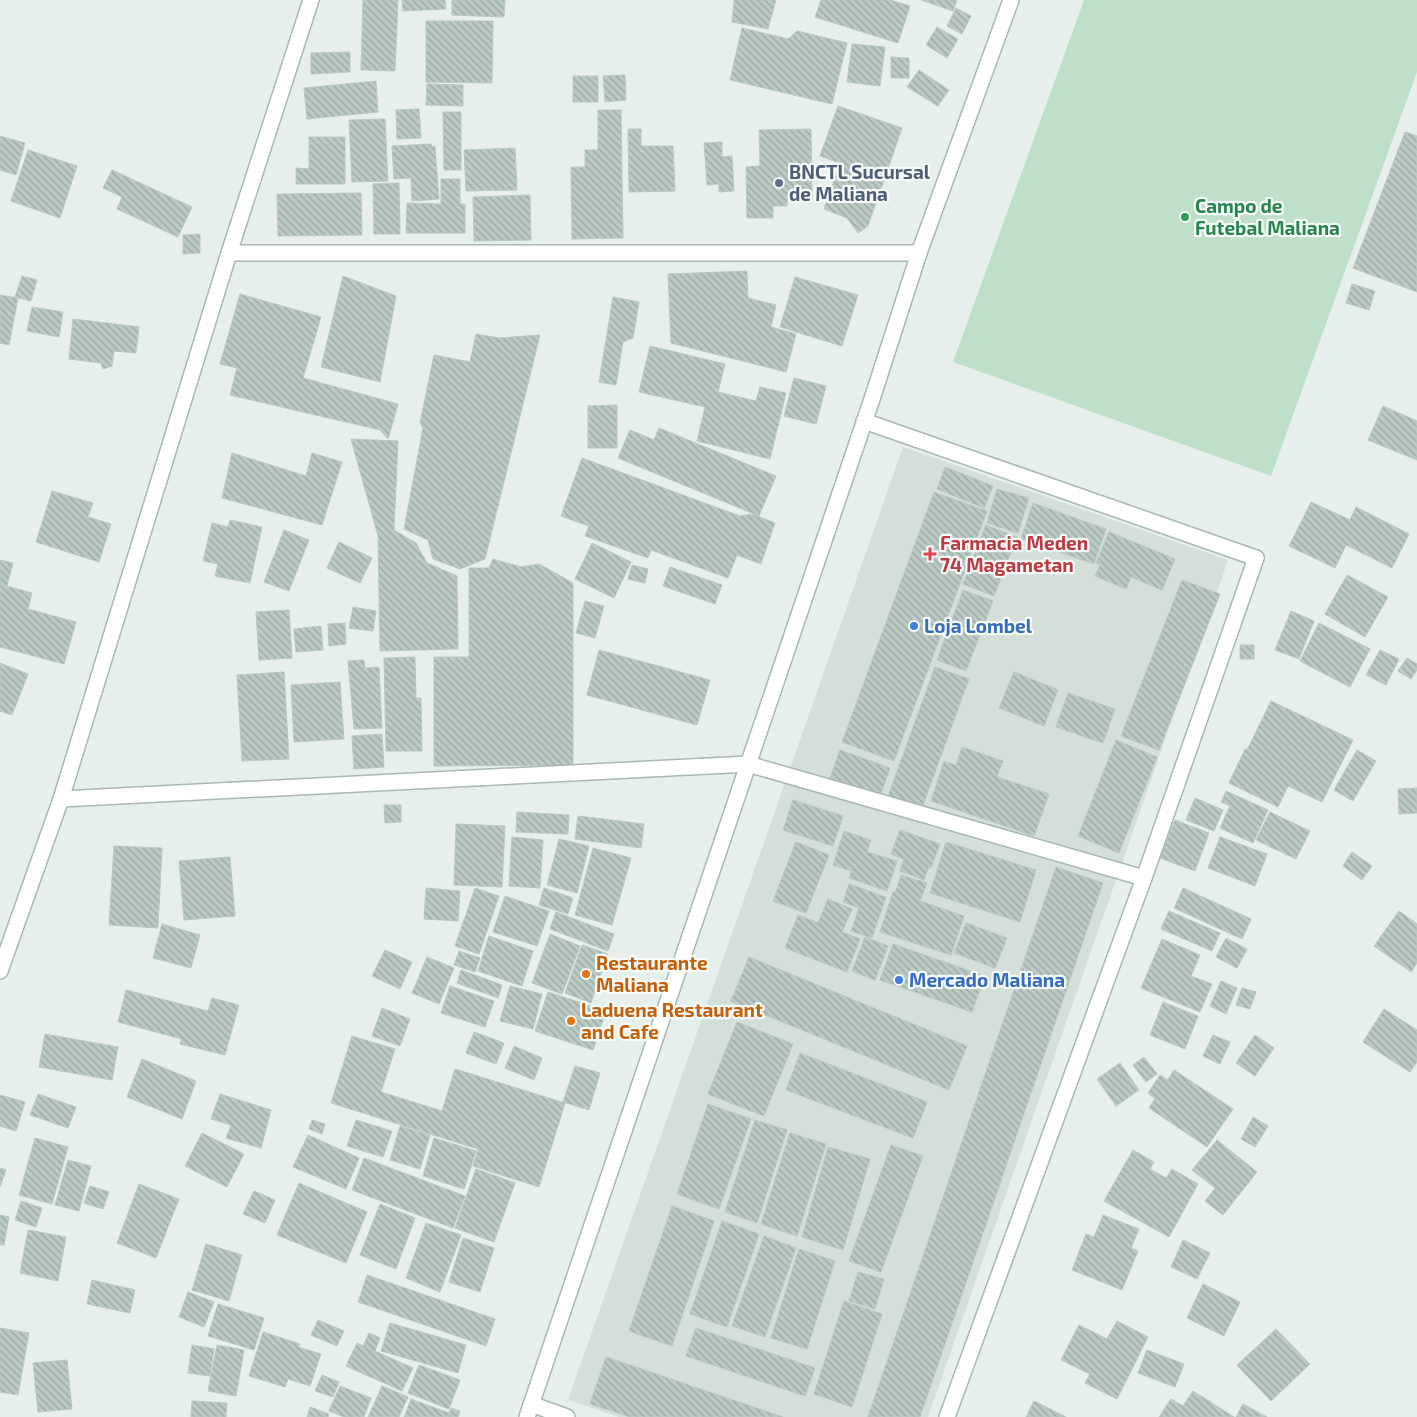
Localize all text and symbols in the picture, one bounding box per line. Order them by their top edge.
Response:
place label: BNCTL Sucursal de Maliana [789,160,931,205]
marker: BNCTL Sucursal de Maliana [773,177,785,189]
place label: Campo de Futebal Maliana [1195,194,1340,239]
marker: Campo de Futebal Maliana [1179,211,1191,223]
place label: Farmacia Meden 74 Magametan [940,531,1088,576]
marker: Farmacia Meden 74 Magametan [924,548,936,560]
place label: Loja Lombel [924,614,1033,637]
marker: Loja Lombel [908,620,920,632]
place label: Restaurante Maliana [596,951,708,996]
marker: Restaurante Maliana [580,968,592,980]
place label: Mercado Maliana [909,968,1065,991]
marker: Mercado Maliana [893,974,905,986]
place label: Laduena Restaurant and Cafe [581,998,763,1043]
marker: Laduena Restaurant and Cafe [565,1015,577,1027]

